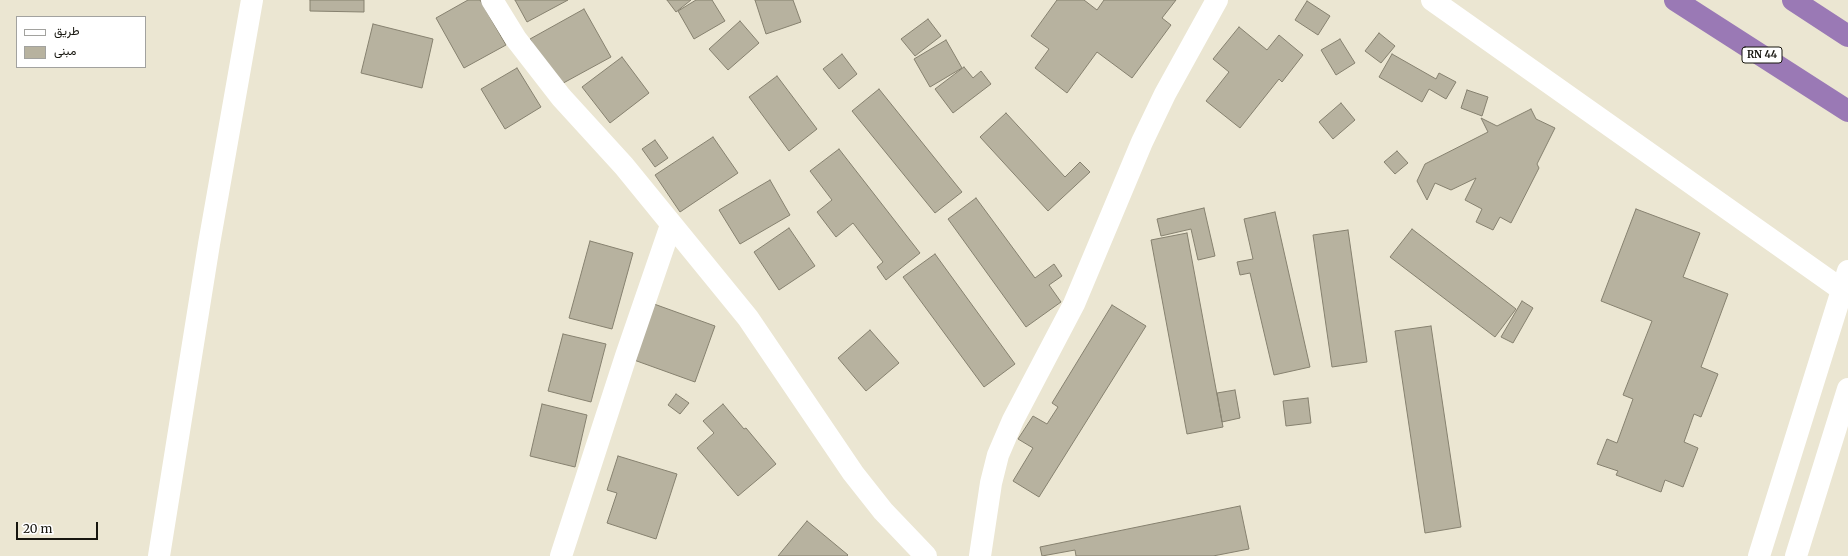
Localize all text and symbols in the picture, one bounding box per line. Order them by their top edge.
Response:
legend [16,16,146,68]
text: طريق [54,23,79,38]
text: مبنى [54,43,76,58]
road number: RN 44 [1742,47,1782,63]
scale bar [18,514,100,540]
text: 20 m [23,521,52,536]

